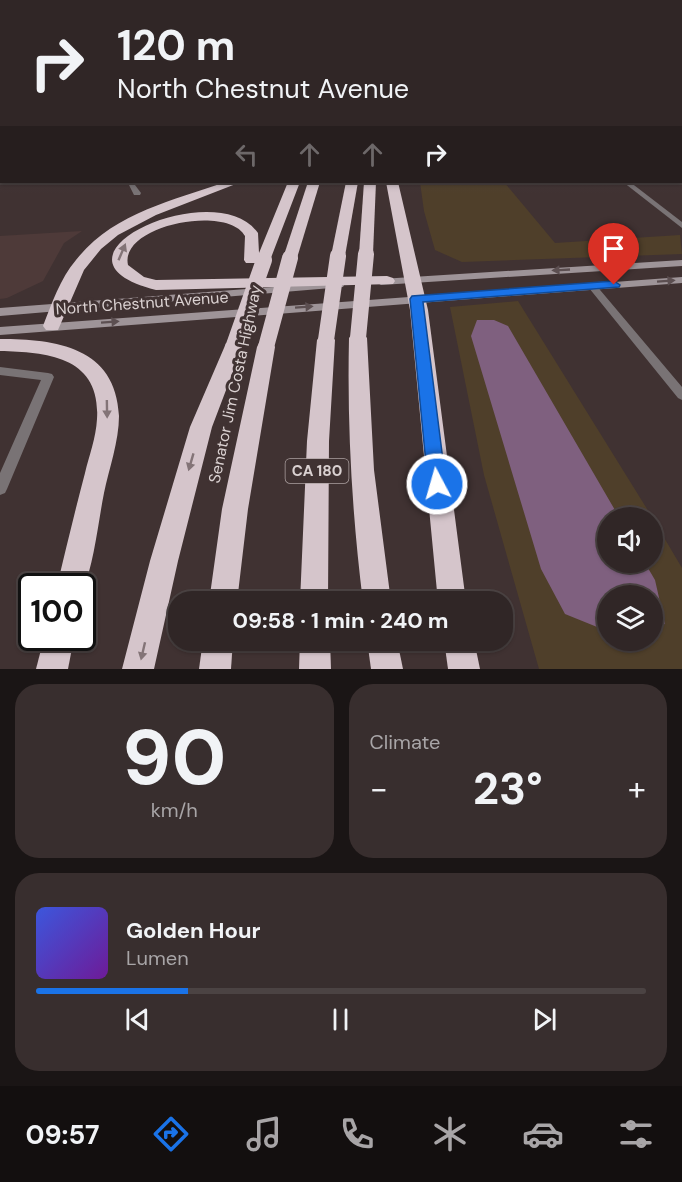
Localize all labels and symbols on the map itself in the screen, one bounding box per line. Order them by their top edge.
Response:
pin [588,223,639,285]
one-way arrow [117,243,127,261]
one-way arrow [551,266,570,275]
one-way arrow [657,277,676,286]
street label: Senator Jim Costa Highway [204,283,266,485]
street label: North Chestnut Avenue [55,286,229,320]
one-way arrow [295,302,314,312]
one-way arrow [100,317,119,327]
one-way arrow [102,399,112,418]
position arrow [405,452,469,516]
one-way arrow [186,453,196,471]
road number: CA 180 [286,459,348,483]
speed limit sign: 100 [18,573,96,651]
one-way arrow [137,641,147,660]

